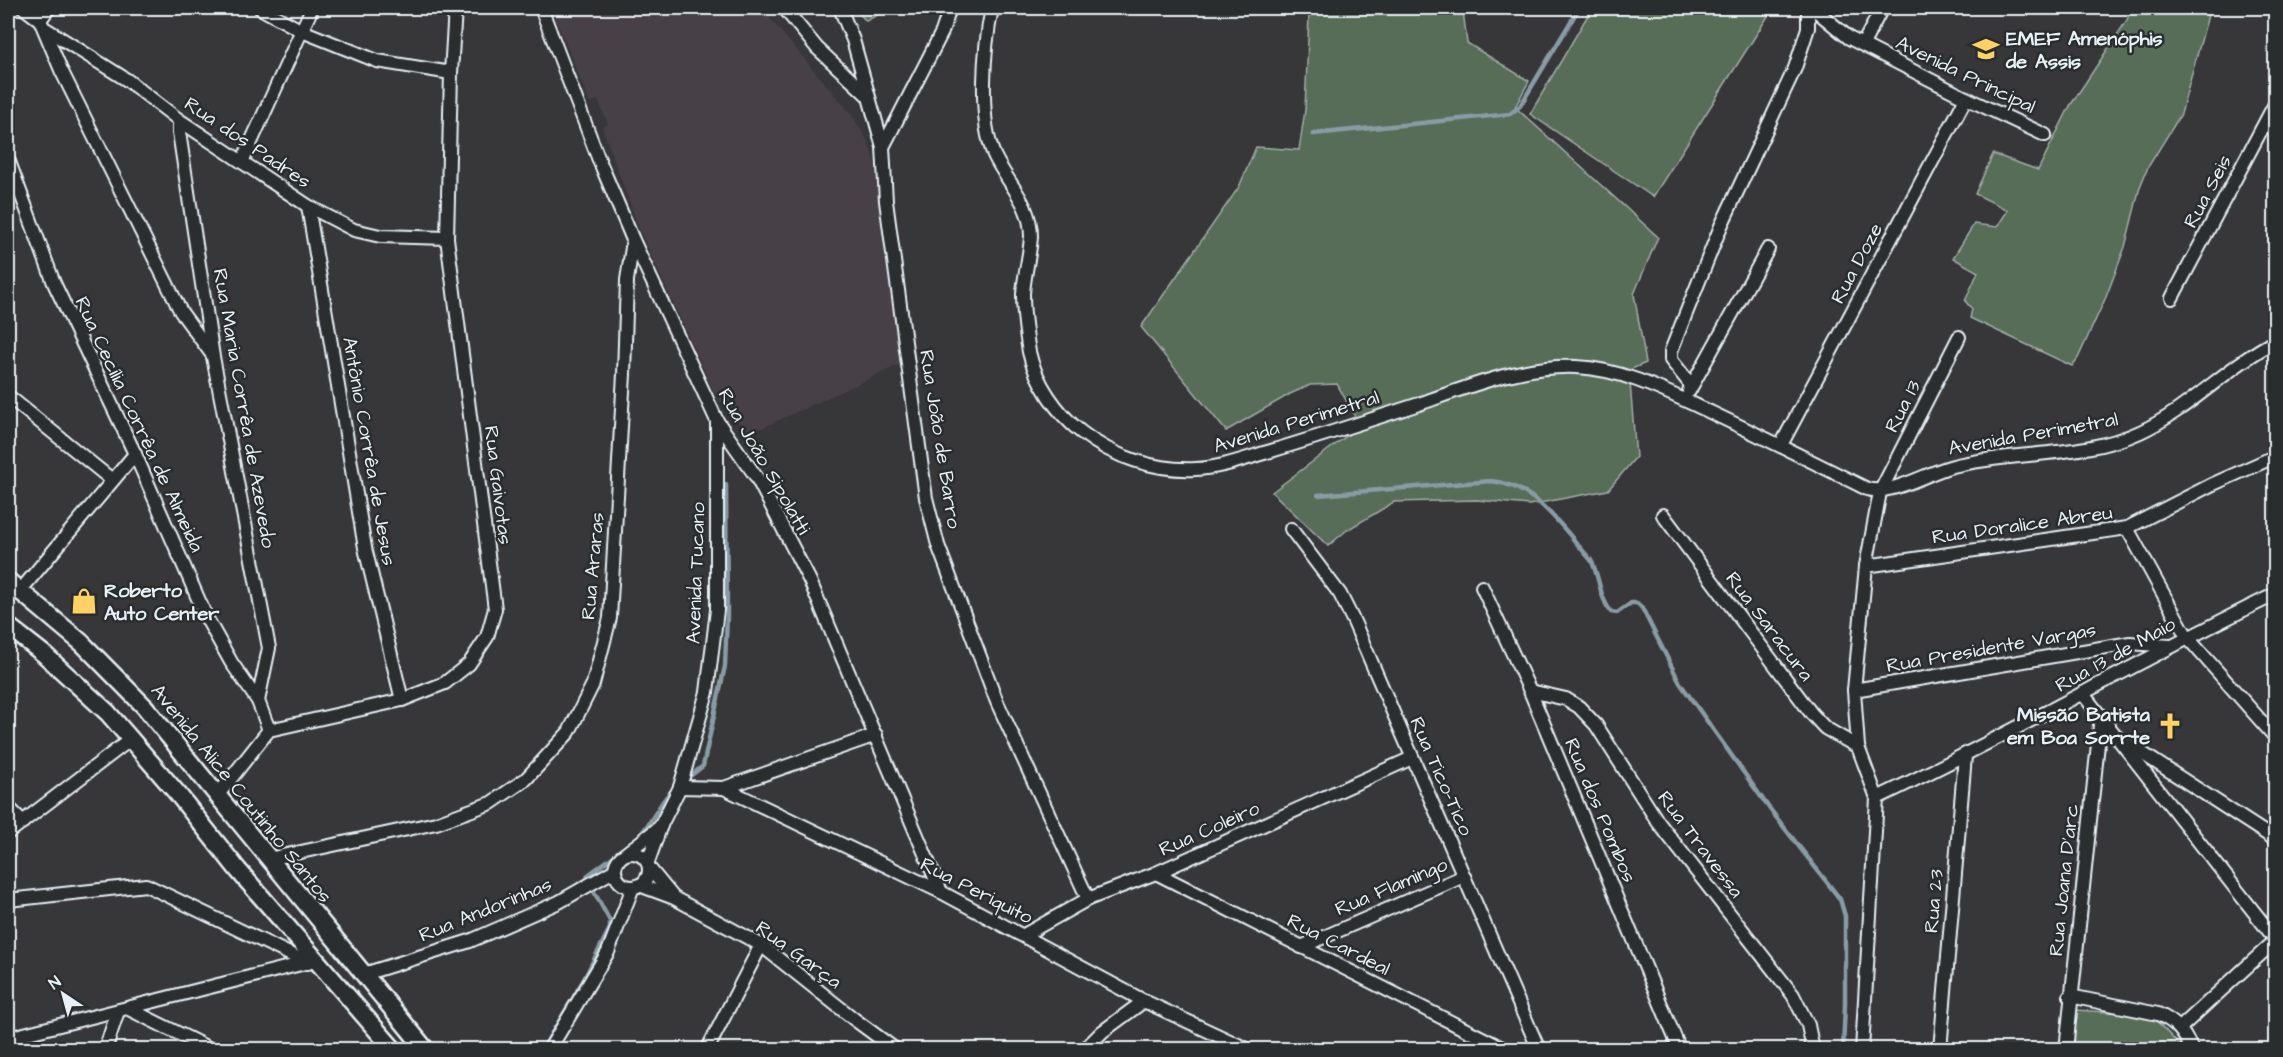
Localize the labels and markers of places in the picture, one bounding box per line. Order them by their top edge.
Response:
place label: EMEF Amenóphis de Assis [2005,25,2163,76]
school or university icon: EMEF Amenóphis de Assis [1971,34,2001,64]
place label: Roberto Auto Center [104,577,220,628]
shop icon: Roberto Auto Center [69,586,99,616]
place label: Missão Batista em Boa Sorrte [2007,701,2151,752]
church icon: Missão Batista em Boa Sorrte [2155,711,2185,741]

